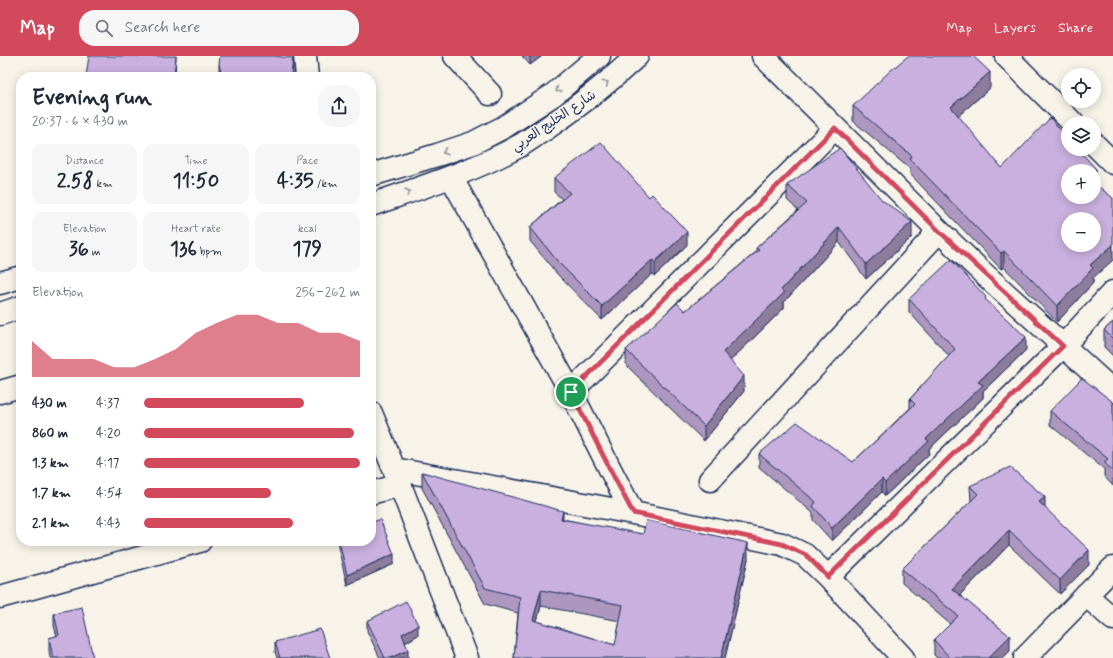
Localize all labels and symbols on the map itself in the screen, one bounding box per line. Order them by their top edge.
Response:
one-way arrow [602,81,609,88]
one-way arrow [556,86,563,93]
street label: شارع الخليج العربي [508,87,600,157]
one-way arrow [442,147,449,156]
one-way arrow [404,188,411,197]
pin [554,375,588,409]

